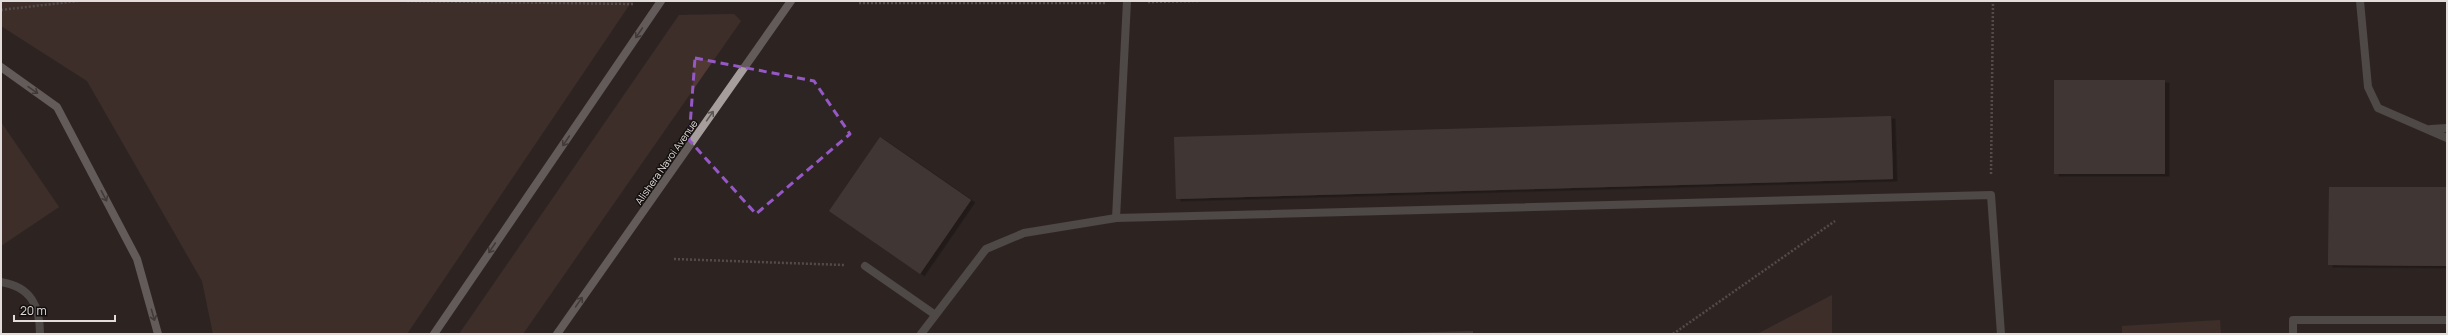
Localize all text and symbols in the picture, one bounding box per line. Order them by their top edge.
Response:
one-way arrow [635,28,643,39]
one-way arrow [27,86,38,94]
one-way arrow [706,110,714,121]
street label: Alishera Navoi Avenue [631,117,701,207]
one-way arrow [562,135,570,146]
one-way arrow [100,189,108,201]
one-way arrow [488,242,496,253]
scale bar [14,297,115,323]
one-way arrow [575,297,583,308]
text: 20 m [20,302,47,319]
one-way arrow [150,309,157,322]

